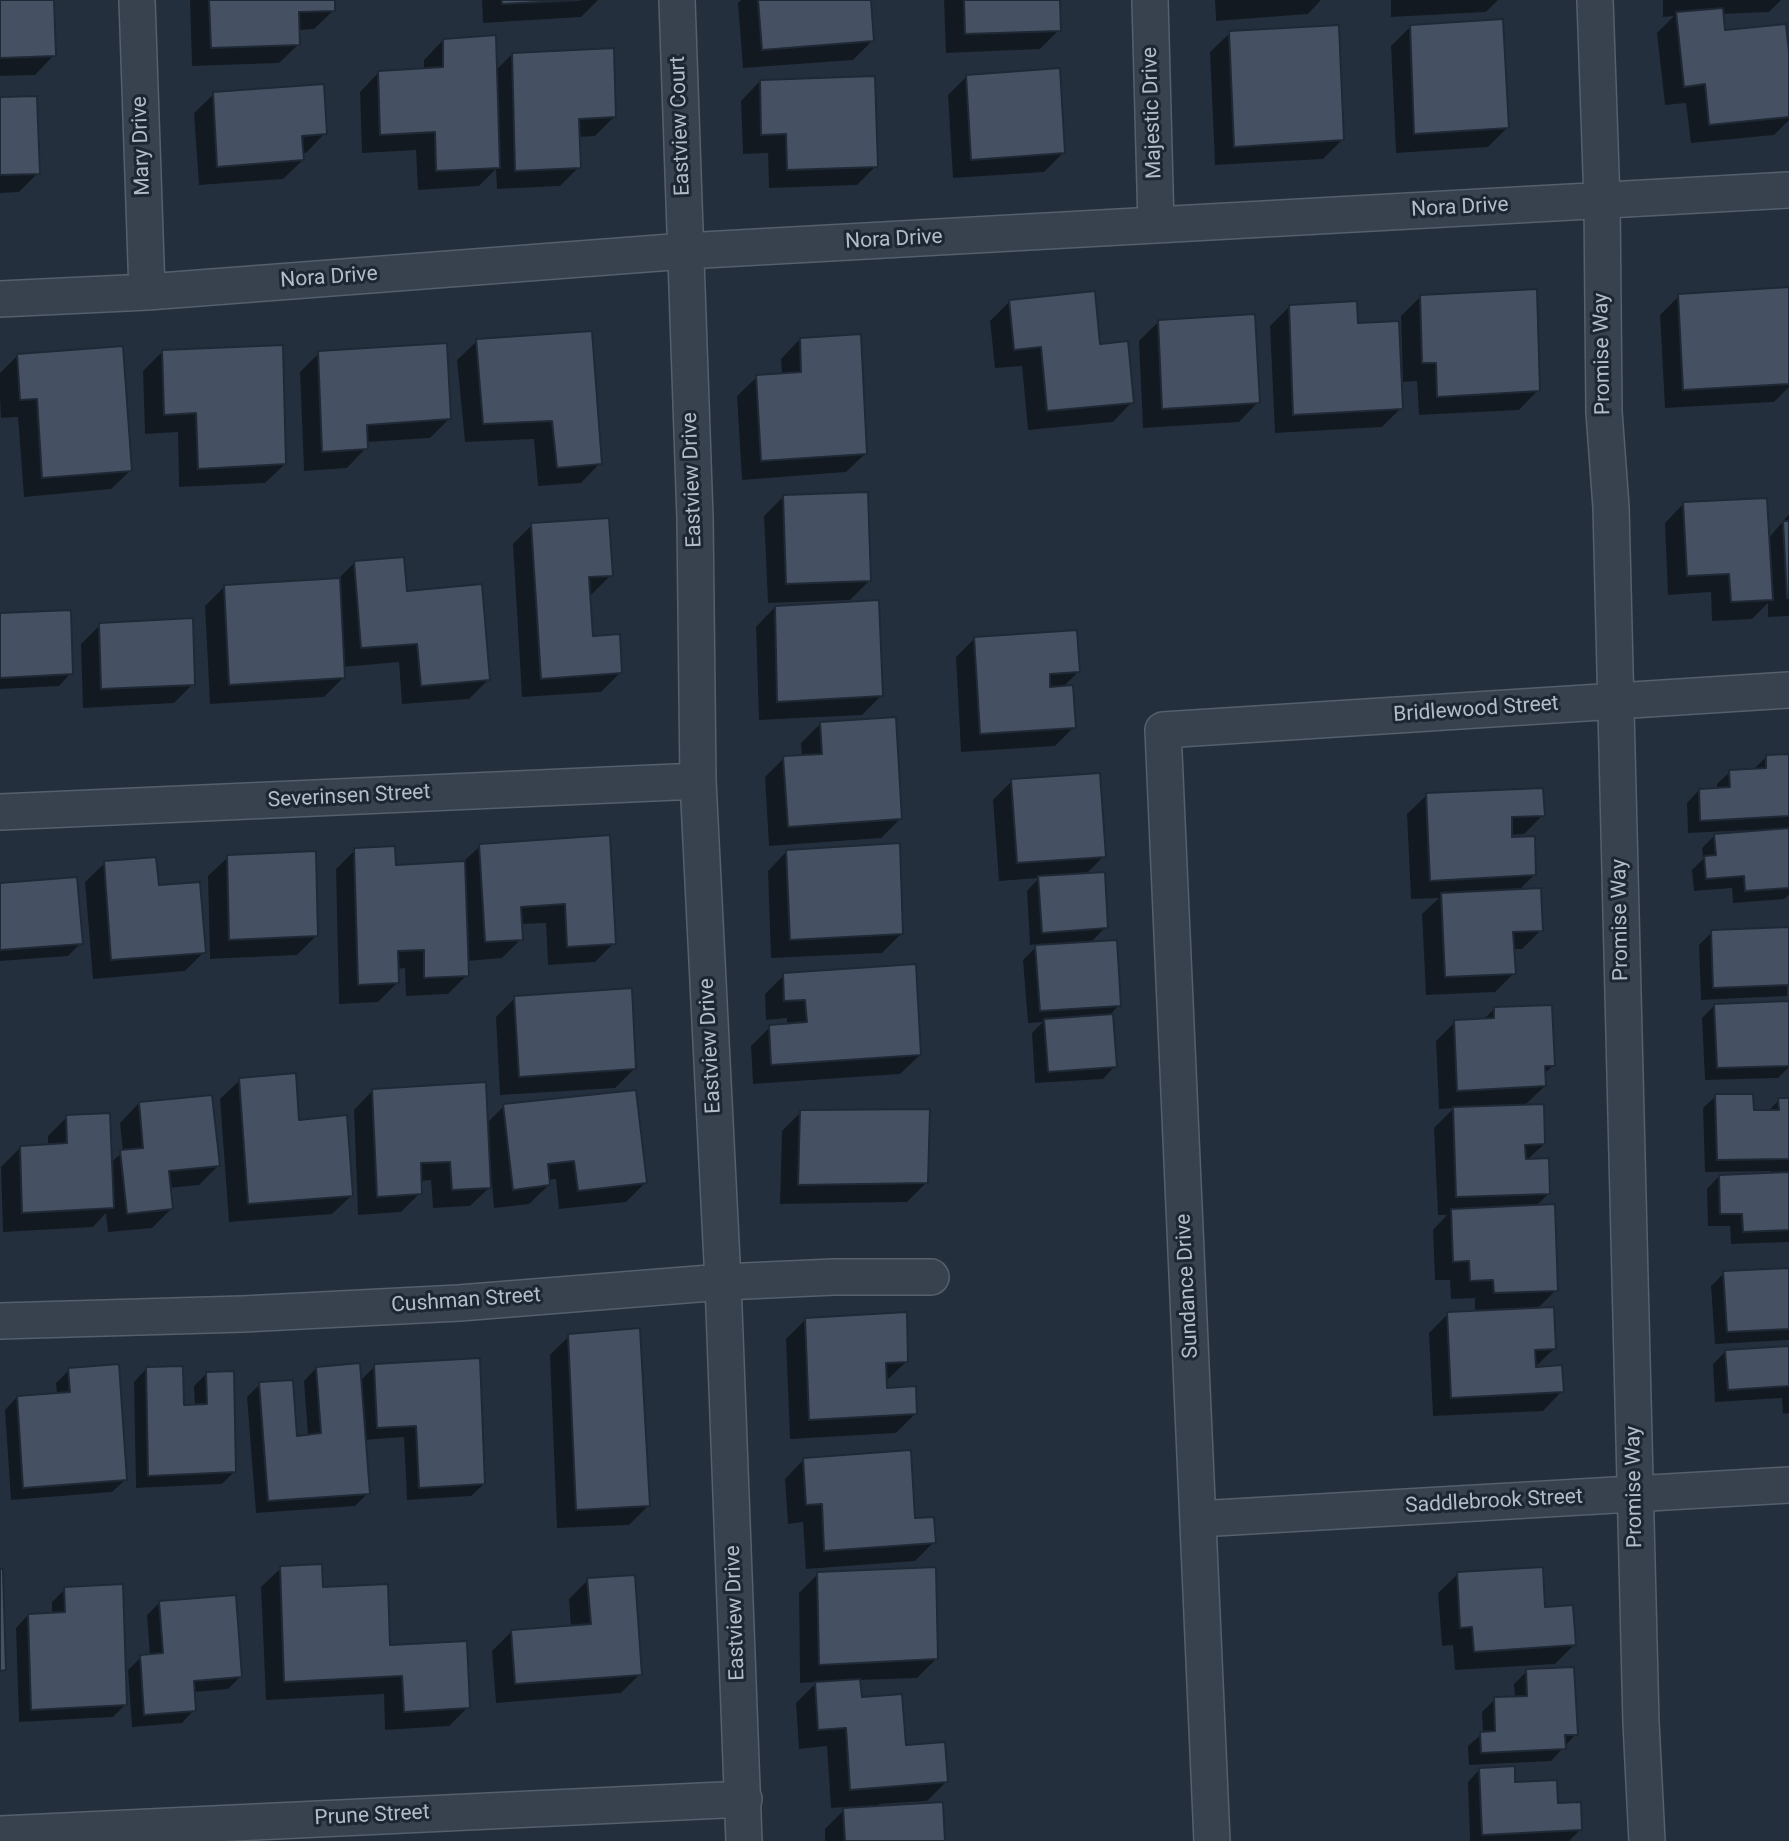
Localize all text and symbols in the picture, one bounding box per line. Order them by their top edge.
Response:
street label: Majestic Drive [1138,47,1168,179]
street label: Eastview Court [666,56,696,196]
street label: Mary Drive [128,96,156,196]
street label: Nora Drive [1411,193,1509,223]
street label: Nora Drive [845,225,943,255]
street label: Nora Drive [280,262,378,294]
street label: Promise Way [1589,293,1617,415]
street label: Eastview Drive [678,412,708,548]
street label: Bridlewood Street [1393,692,1559,728]
street label: Severinsen Street [267,780,431,814]
street label: Promise Way [1607,859,1635,981]
street label: Eastview Drive [695,978,727,1114]
street label: Sundance Drive [1172,1213,1204,1359]
street label: Cushman Street [390,1283,542,1319]
street label: Promise Way [1621,1426,1649,1548]
street label: Saddlebrook Street [1405,1485,1583,1519]
street label: Eastview Drive [721,1545,751,1681]
street label: Prune Street [314,1800,430,1832]

